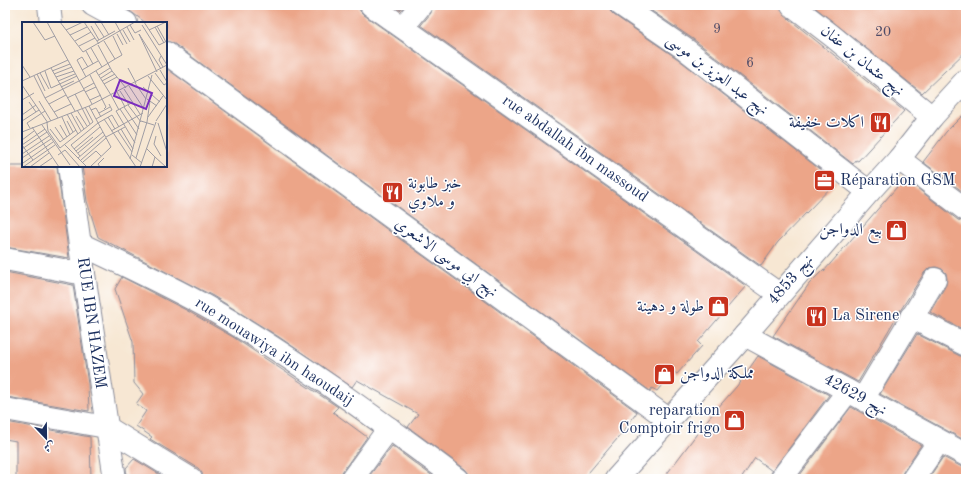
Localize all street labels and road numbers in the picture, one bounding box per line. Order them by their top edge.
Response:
street label: نهج عثمان بن عفان [814,23,907,103]
street label: نهج عبد العزيز بن موسى [660,32,771,122]
street label: rue abdallah ibn massoud [499,93,651,205]
street label: نهج ابي موسى الاشعري [389,215,500,305]
street label: نهج 4853 [765,252,821,311]
street label: RUE IBN HAZEM [74,256,108,390]
street label: rue mouawiya ibn haoudaij [192,295,356,409]
street label: نهج 42629 [818,371,889,423]

